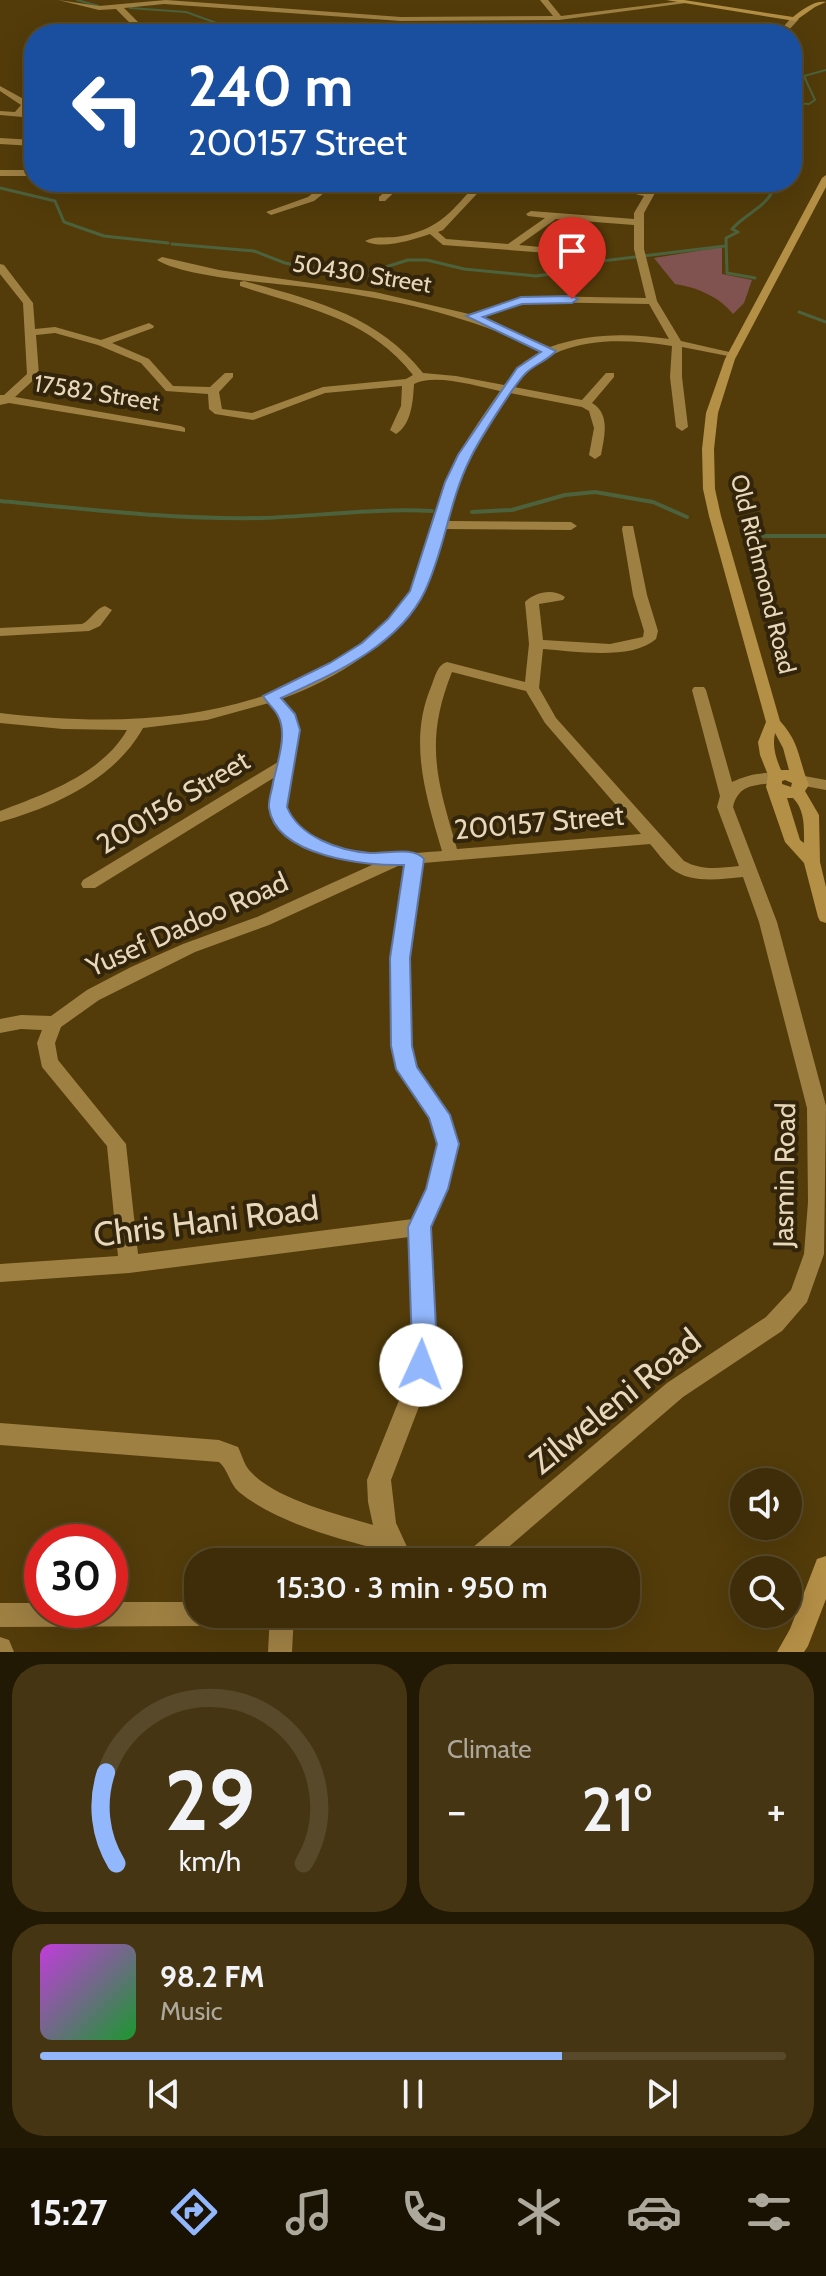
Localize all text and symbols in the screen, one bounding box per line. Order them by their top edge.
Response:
text: 240 m [188,52,353,120]
icon: left [56,56,160,160]
text: 200157 Street [188,120,407,164]
pin [538,217,606,299]
icon: arrive [550,229,594,273]
street label: 50430 Street [290,248,434,299]
street label: 17582 Street [32,368,162,417]
street label: Old Richmond Road [725,471,802,677]
street label: 200156 Street [90,743,256,861]
street label: 200157 Street [453,798,625,846]
street label: Yusef Dadoo Road [80,864,293,984]
street label: Jasmin Road [766,1102,802,1249]
street label: Chris Hani Road [91,1186,321,1256]
street label: Zilweleni Road [521,1319,709,1483]
position arrow [379,1323,463,1407]
map controls [730,1468,802,1628]
button: sound [730,1468,802,1540]
speed limit sign: 30 [24,1524,128,1628]
button: search [730,1556,802,1628]
text: 15:30 · 3 min · 950 m [276,1569,548,1606]
text: Climate [447,1733,532,1765]
text: 29 [164,1750,255,1851]
text: 21° [581,1773,652,1846]
text: − [447,1784,466,1837]
text: + [767,1784,786,1837]
text: km/h [178,1843,241,1878]
text: 98.2 FM [160,1958,265,1995]
text: Music [160,1995,223,2027]
icon: previous [142,2072,186,2116]
icon: pause [391,2072,435,2116]
icon: next [640,2072,684,2116]
icon: directions [166,2184,222,2240]
icon: music [281,2184,337,2240]
icon: phone [396,2184,452,2240]
icon: climate [511,2184,567,2240]
icon: car [626,2184,682,2240]
icon: filters [741,2184,797,2240]
text: 15:27 [29,2190,107,2234]

